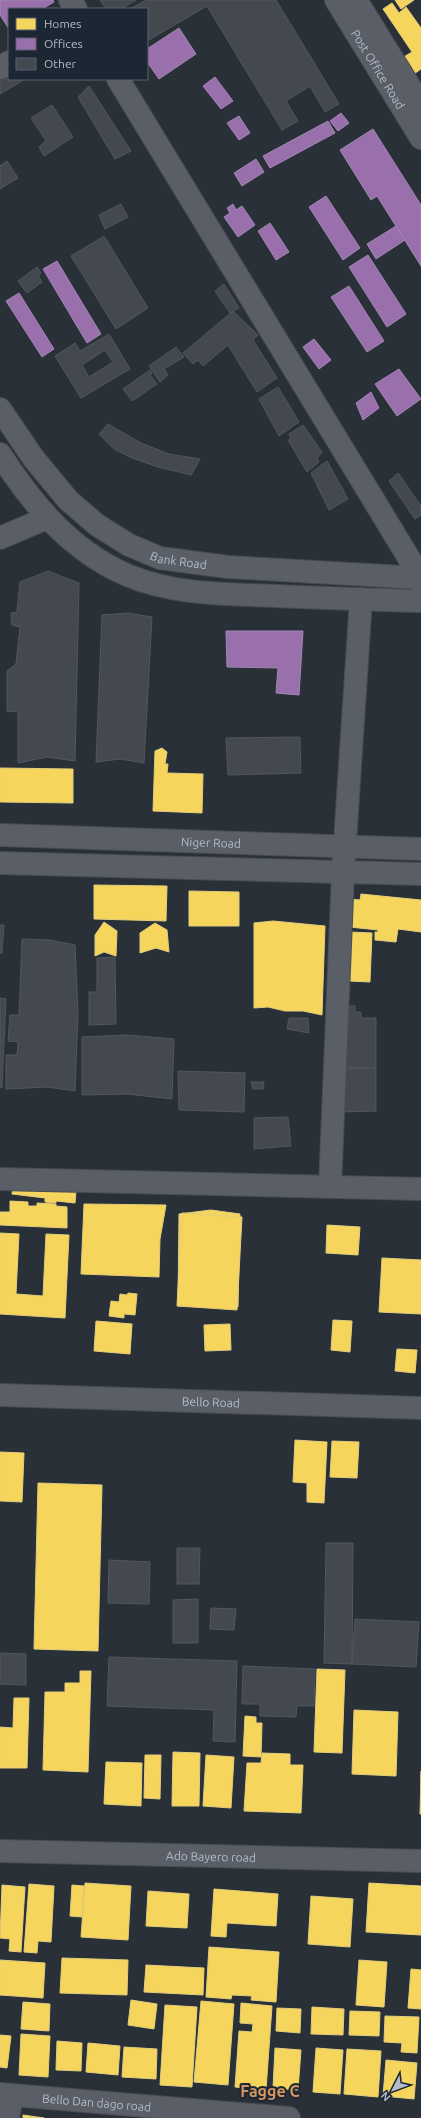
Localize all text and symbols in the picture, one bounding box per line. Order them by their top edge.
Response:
legend [8,8,148,80]
text: Homes [44,17,82,30]
street label: Post Office Road [349,27,408,111]
text: Offices [44,37,83,50]
text: Other [44,57,77,70]
street label: Bank Road [148,548,208,571]
street label: Niger Road [181,835,241,850]
street label: Bello Road [182,1394,240,1409]
street label: Ado Bayero road [166,1848,256,1864]
north arrow [373,2070,413,2110]
district label: Fagge C [240,2082,300,2100]
text: N [378,2090,393,2104]
street label: Bello Dan dago road [42,2091,152,2113]

